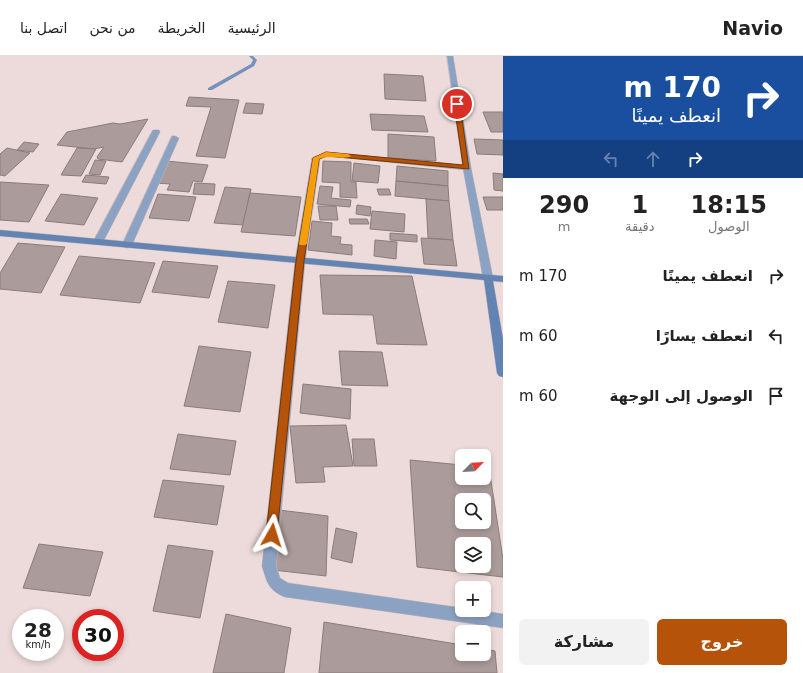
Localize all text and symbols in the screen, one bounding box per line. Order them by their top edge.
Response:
text: Navio [722,17,783,39]
text: اتصل بنا [20,20,67,36]
text: من نحن [89,20,136,36]
text: الخريطة [158,20,205,36]
text: الرئيسية [227,20,276,36]
text: 170 m [624,71,721,104]
icon: right [735,72,787,124]
pin [440,87,474,121]
icon: arrive [446,93,468,115]
text: انعطف يمينًا [631,105,721,126]
icon: left [600,148,622,170]
icon: ahead [642,148,664,170]
icon: right [684,148,706,170]
text: 290 [539,191,589,219]
text: 1 [632,191,648,219]
text: 18:15 [691,191,767,219]
text: m [558,219,570,234]
text: دقيقة [625,219,655,234]
text: الوصول [708,219,750,234]
icon: right [765,265,787,287]
text: 170 m [519,267,567,285]
text: انعطف يمينًا [662,267,753,285]
icon: left [765,325,787,347]
text: 60 m [519,327,558,345]
text: انعطف يسارًا [656,327,753,345]
icon: arrive [765,385,787,407]
text: 60 m [519,387,558,405]
text: الوصول إلى الوجهة [610,387,753,405]
north arrow [455,449,491,485]
map controls [455,449,491,661]
button: search [455,493,491,529]
position arrow [251,514,293,556]
button: layers [455,537,491,573]
button: + [455,581,491,617]
speed limit sign: 30 [72,609,124,661]
text: 28 [24,618,52,642]
button: مشاركة [519,619,649,665]
button: خروج [657,619,787,665]
button: − [455,625,491,661]
text: km/h [25,639,51,650]

